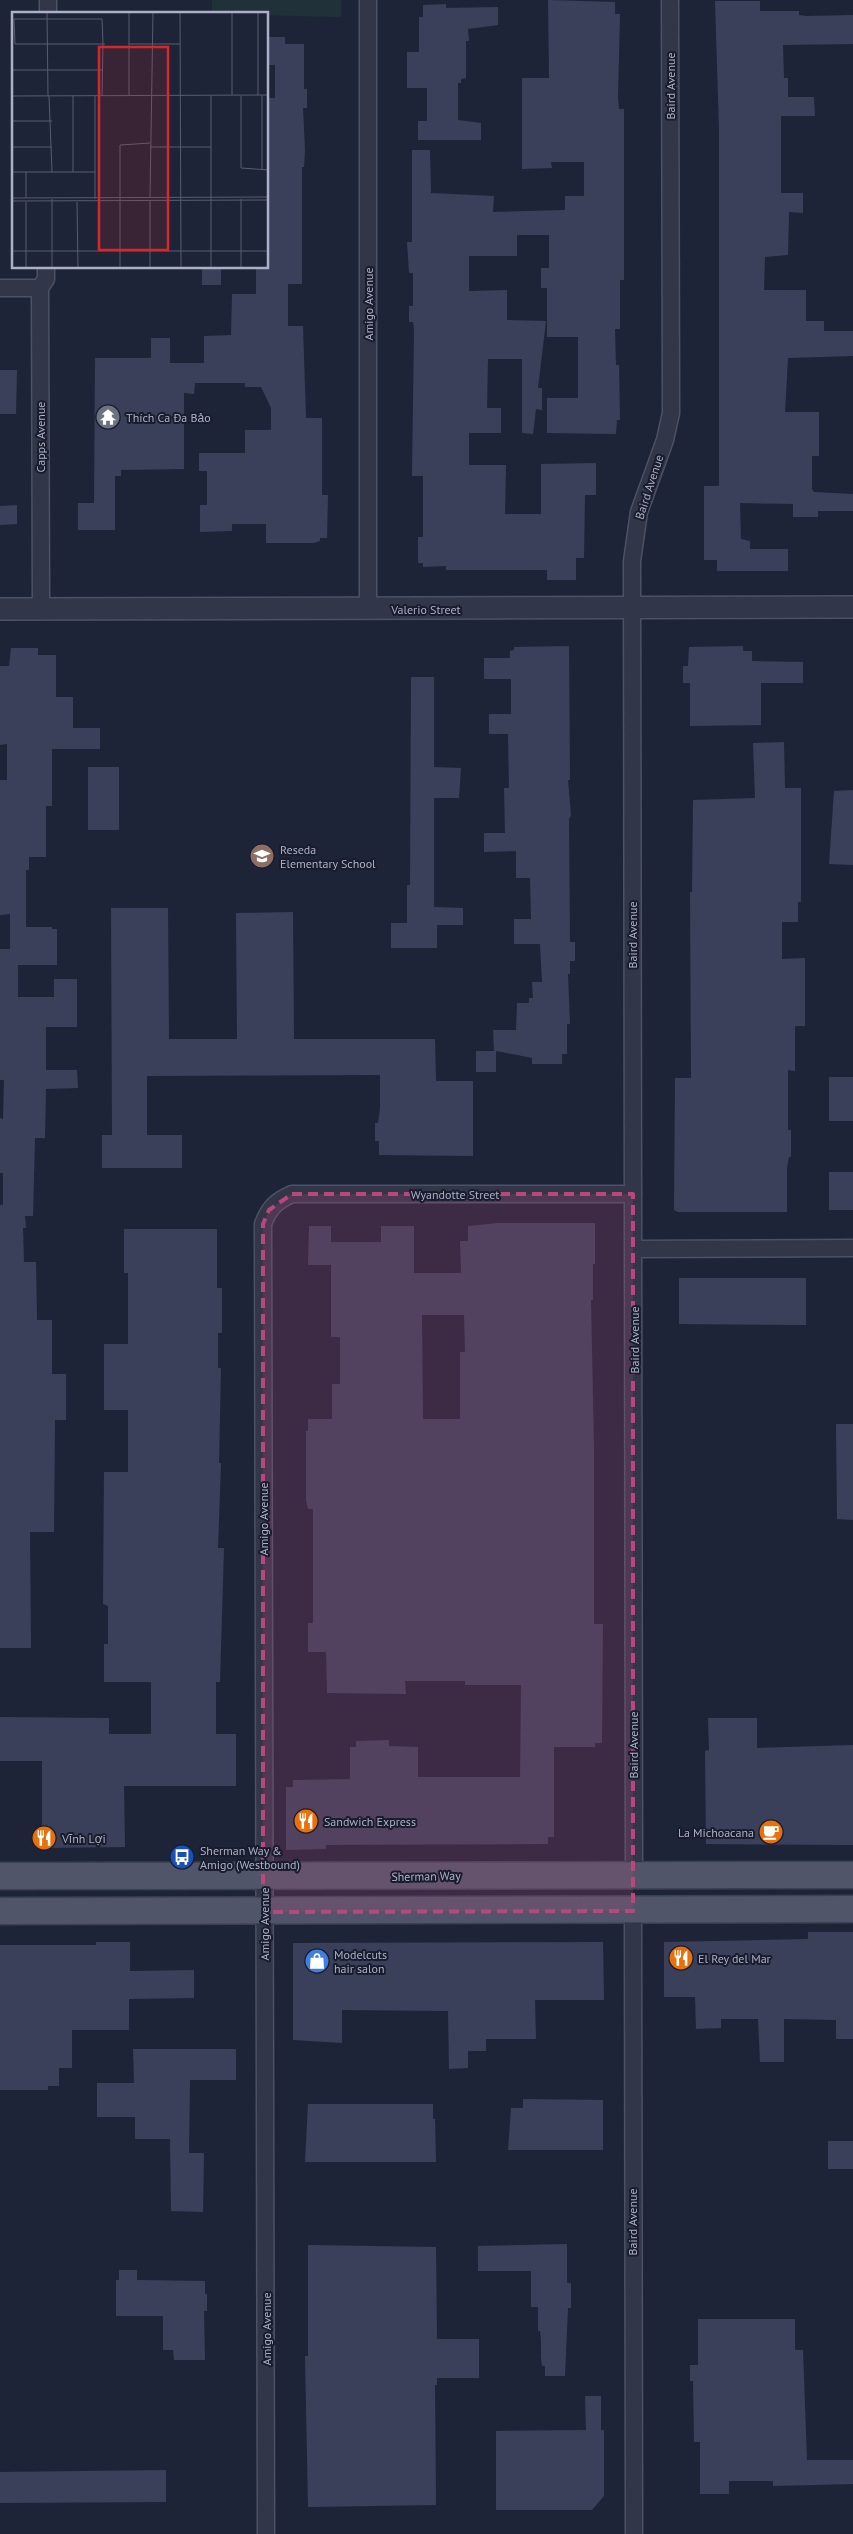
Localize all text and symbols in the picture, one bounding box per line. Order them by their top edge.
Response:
inset map [12,12,269,269]
street label: Baird Avenue [663,52,678,120]
street label: Amigo Avenue [361,267,376,341]
street label: Capps Avenue [33,402,48,472]
temple icon: Thích Ca Đa Bảo [95,404,121,430]
place label: Thích Ca Đa Bảo [126,410,211,425]
street label: Baird Avenue [632,453,666,521]
street label: Valerio Street [390,602,461,617]
place label: Reseda Elementary School [280,842,376,871]
school or university icon: Reseda Elementary School [249,843,275,869]
street label: Baird Avenue [625,901,640,969]
street label: Wyandotte Street [411,1187,499,1202]
street label: Baird Avenue [627,1306,642,1374]
street label: Amigo Avenue [256,1482,271,1556]
street label: Baird Avenue [626,1711,641,1779]
restaurant icon: Sandwich Express [293,1808,319,1834]
place label: Sandwich Express [324,1814,416,1829]
cafe icon: La Michoacana [758,1819,784,1845]
restaurant icon: Vĩnh Lợi [31,1825,57,1851]
place label: La Michoacana [678,1825,754,1840]
place label: Vĩnh Lợi [61,1831,106,1846]
place label: Sherman Way & Amigo (Westbound) [200,1843,300,1872]
bus stop icon: Sherman Way & Amigo (Westbound) [169,1844,195,1870]
street label: Sherman Way [391,1868,461,1884]
street label: Amigo Avenue [257,1887,272,1961]
restaurant icon: El Rey del Mar [668,1945,694,1971]
place label: Modelcuts hair salon [334,1947,387,1976]
shop icon: Modelcuts hair salon [304,1948,330,1974]
place label: El Rey del Mar [698,1951,771,1966]
street label: Baird Avenue [625,2188,640,2256]
street label: Amigo Avenue [259,2292,274,2366]

